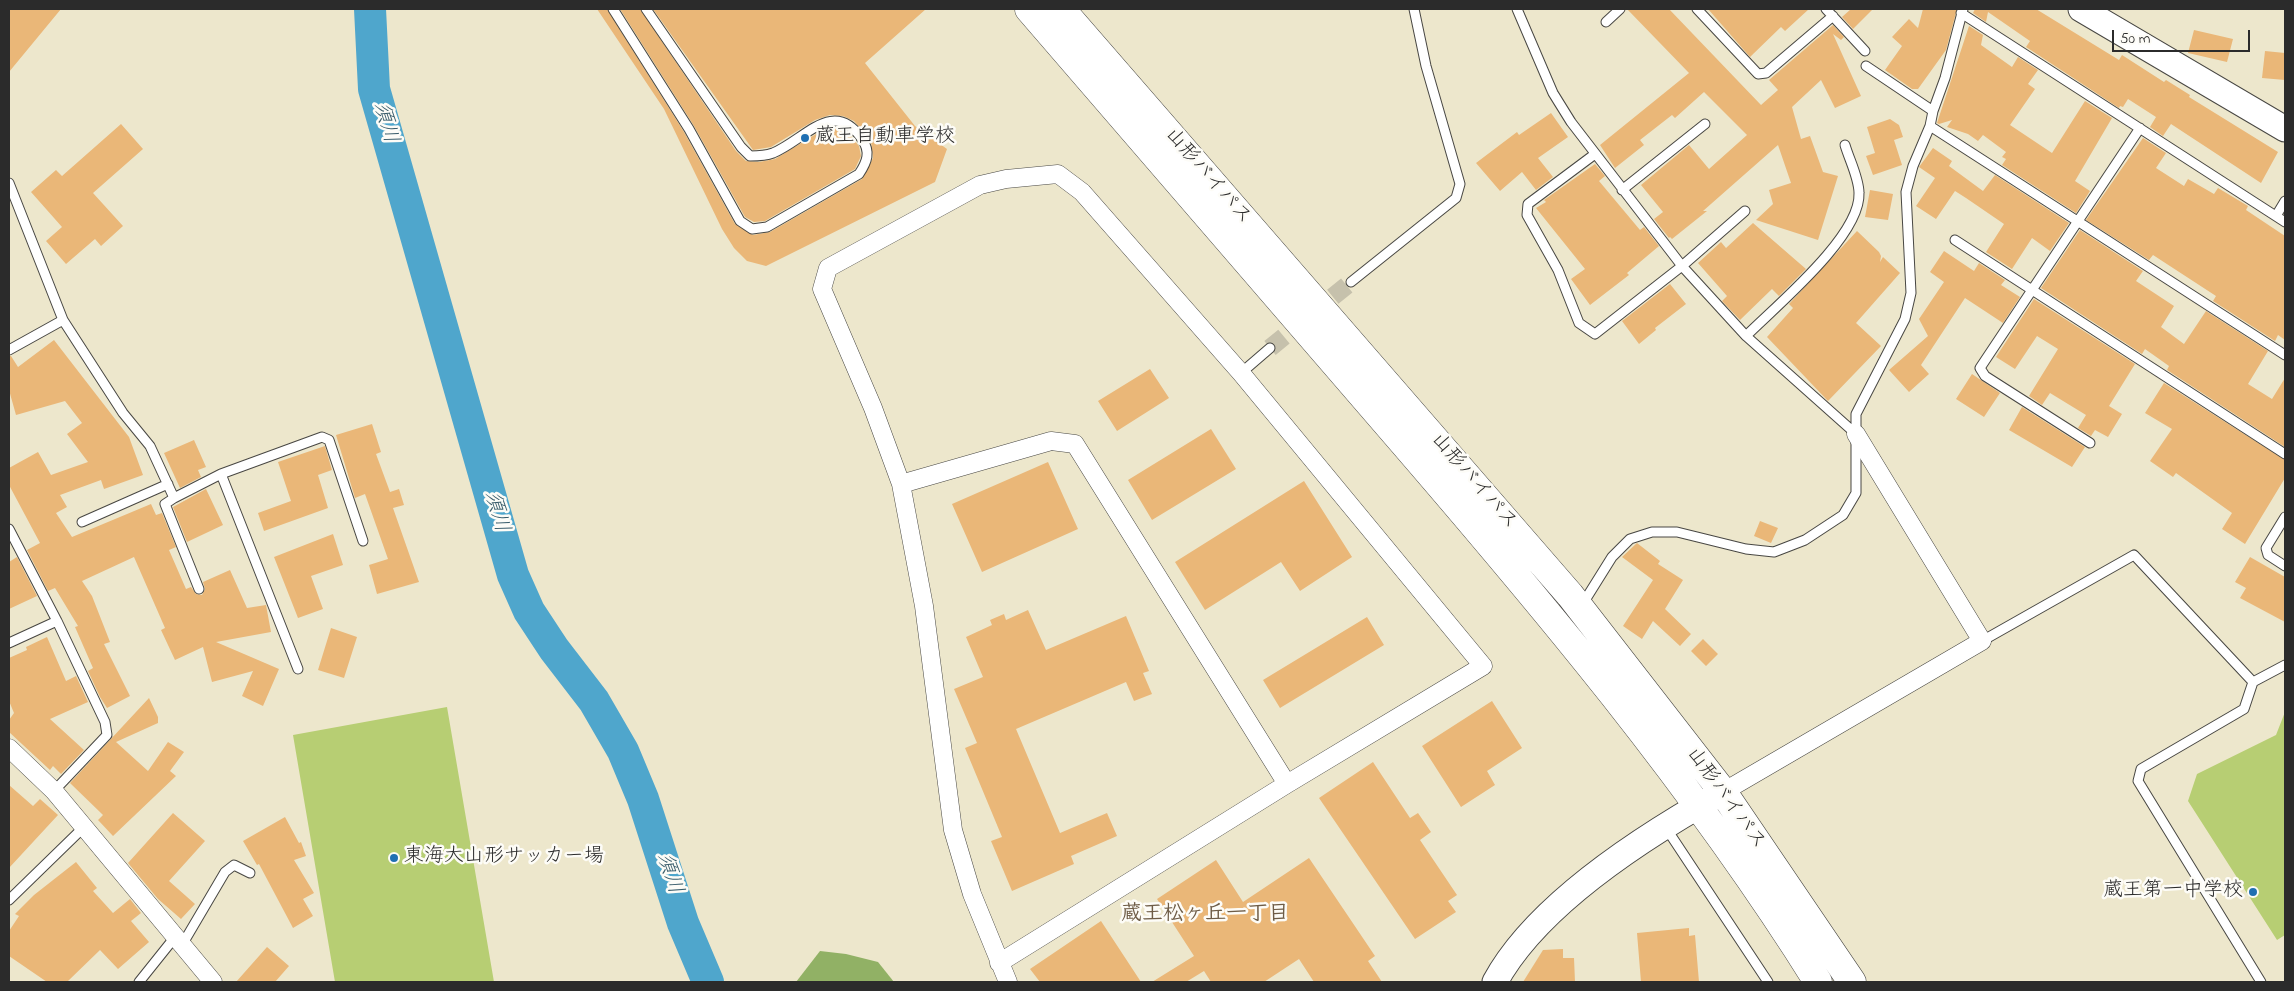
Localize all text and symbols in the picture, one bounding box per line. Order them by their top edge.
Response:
scale bar [2114,20,2252,52]
text: 50 m [2120,28,2150,50]
water label: 須川 [366,99,402,147]
street label: 山形バイパス [1159,124,1255,230]
place label: 蔵王自動車学校 [815,126,955,150]
marker: 蔵王自動車学校 [799,132,811,144]
street label: 山形バイパス [1425,429,1521,535]
water label: 須川 [477,488,513,536]
street label: 山形バイパス [1680,743,1770,855]
place label: 東海大山形サッカー場 [404,846,604,870]
water label: 須川 [650,850,686,898]
marker: 東海大山形サッカー場 [388,852,400,864]
place label: 蔵王第一中学校 [2103,880,2243,904]
marker: 蔵王第一中学校 [2247,886,2259,898]
district label: 蔵王松ヶ丘一丁目 [1121,903,1289,929]

